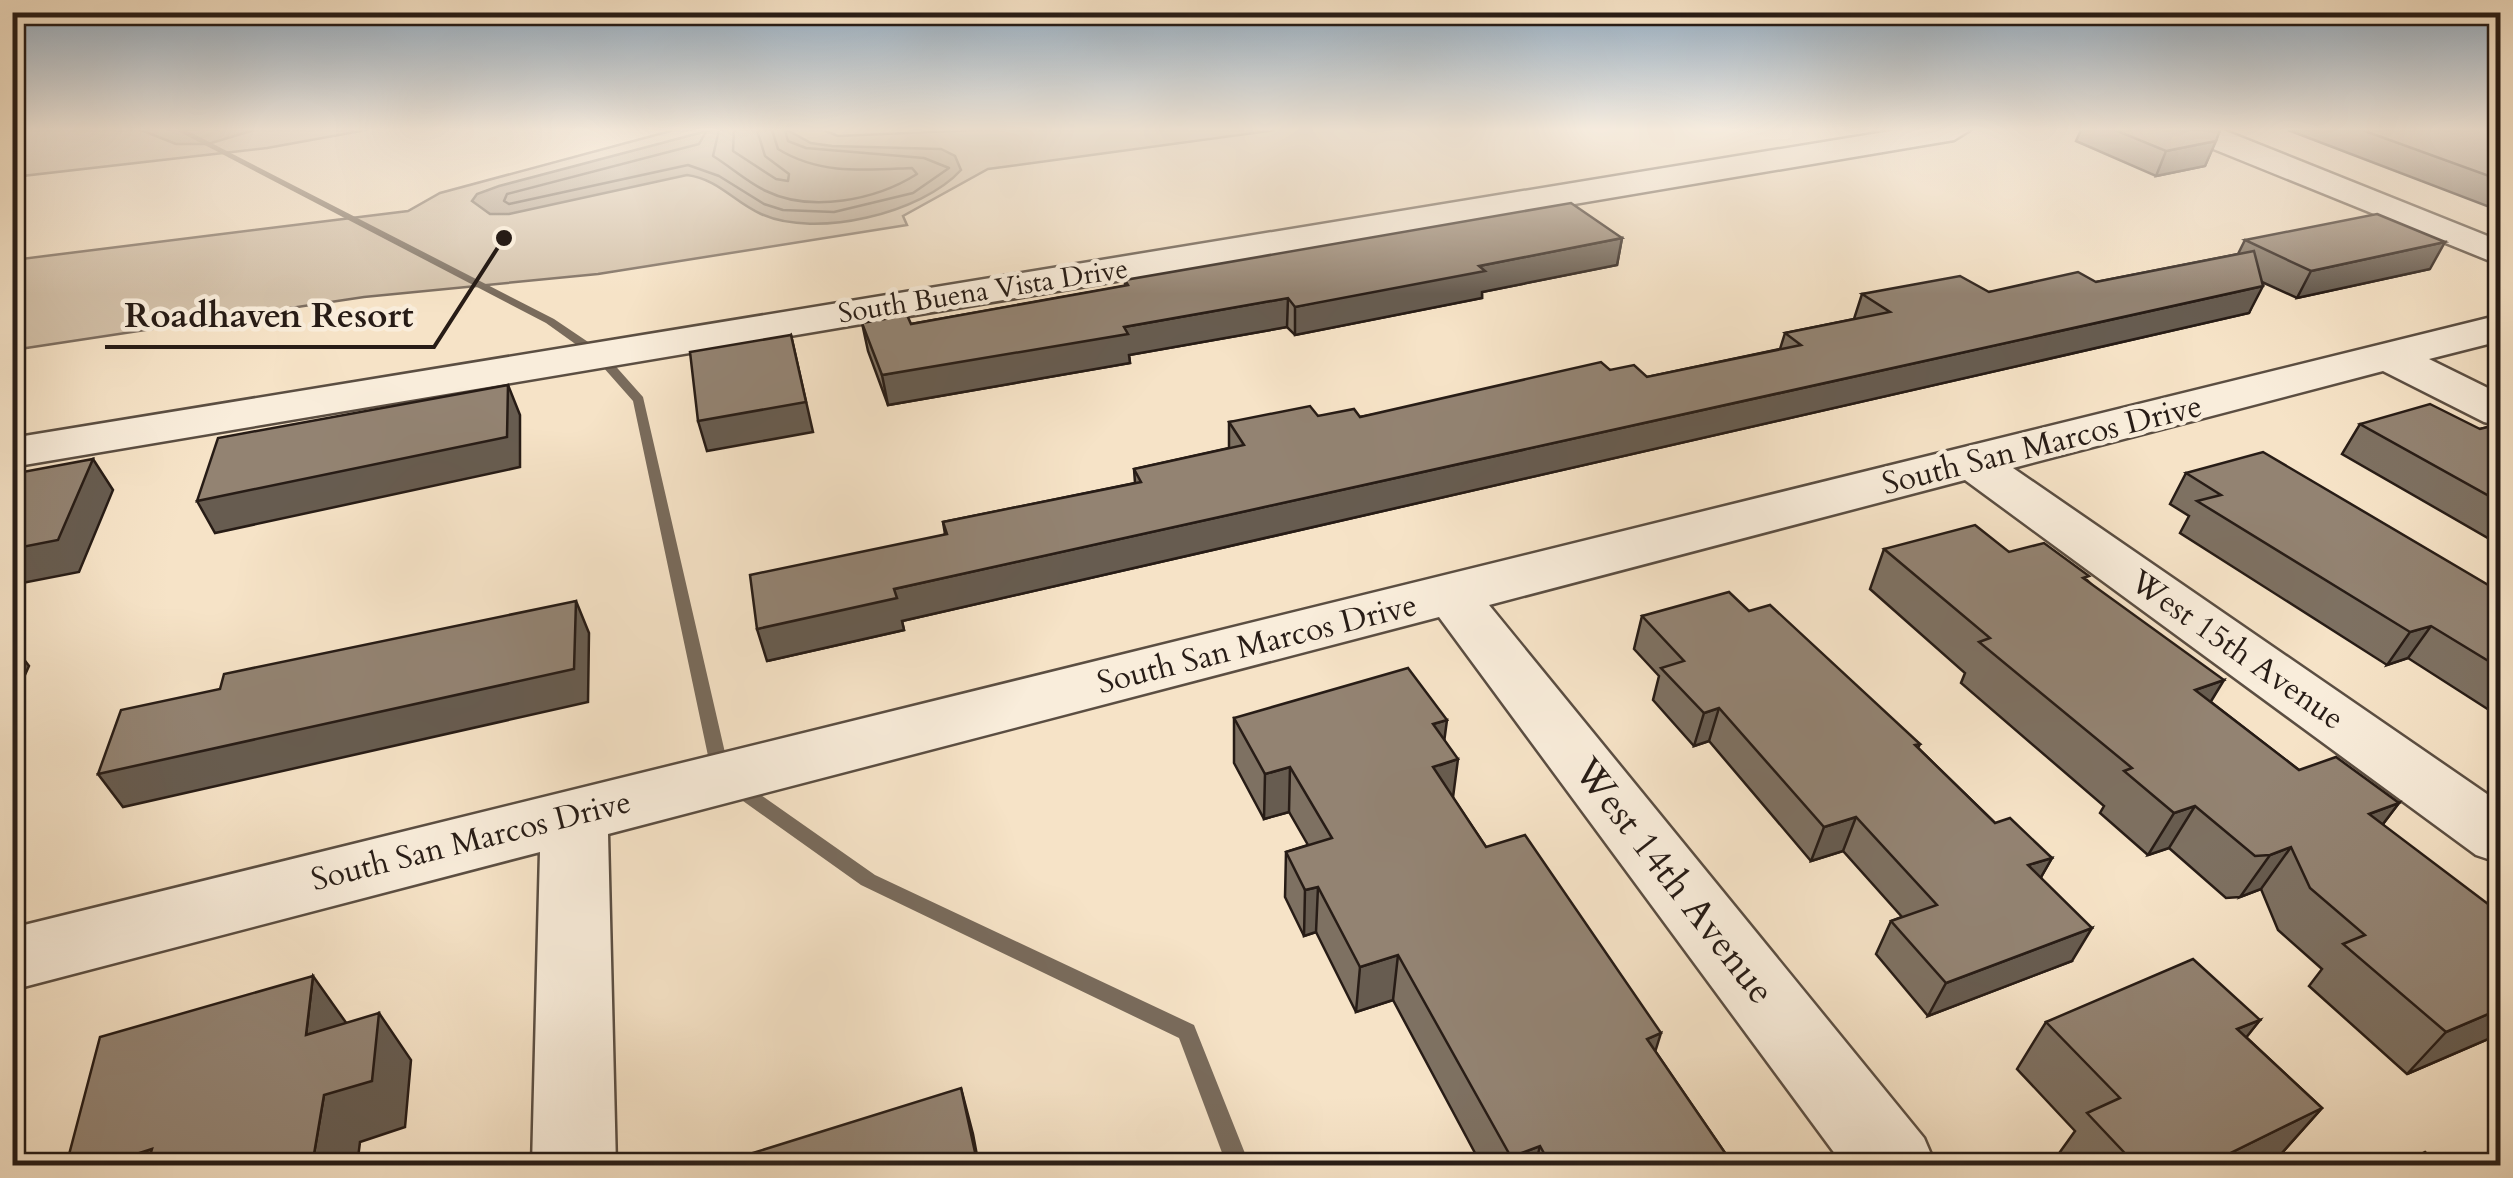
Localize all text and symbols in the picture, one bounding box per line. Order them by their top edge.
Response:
street label: South Buena Vista Drive [835,249,1131,333]
callout: Roadhaven Resort [105,282,434,347]
text: Roadhaven Resort [124,292,414,340]
street label: South San Marcos Drive [1878,384,2206,506]
street label: West 15th Avenue [2120,559,2353,740]
street label: South San Marcos Drive [1093,583,1421,705]
street label: West 14th Avenue [1561,746,1787,1015]
street label: South San Marcos Drive [307,780,635,902]

